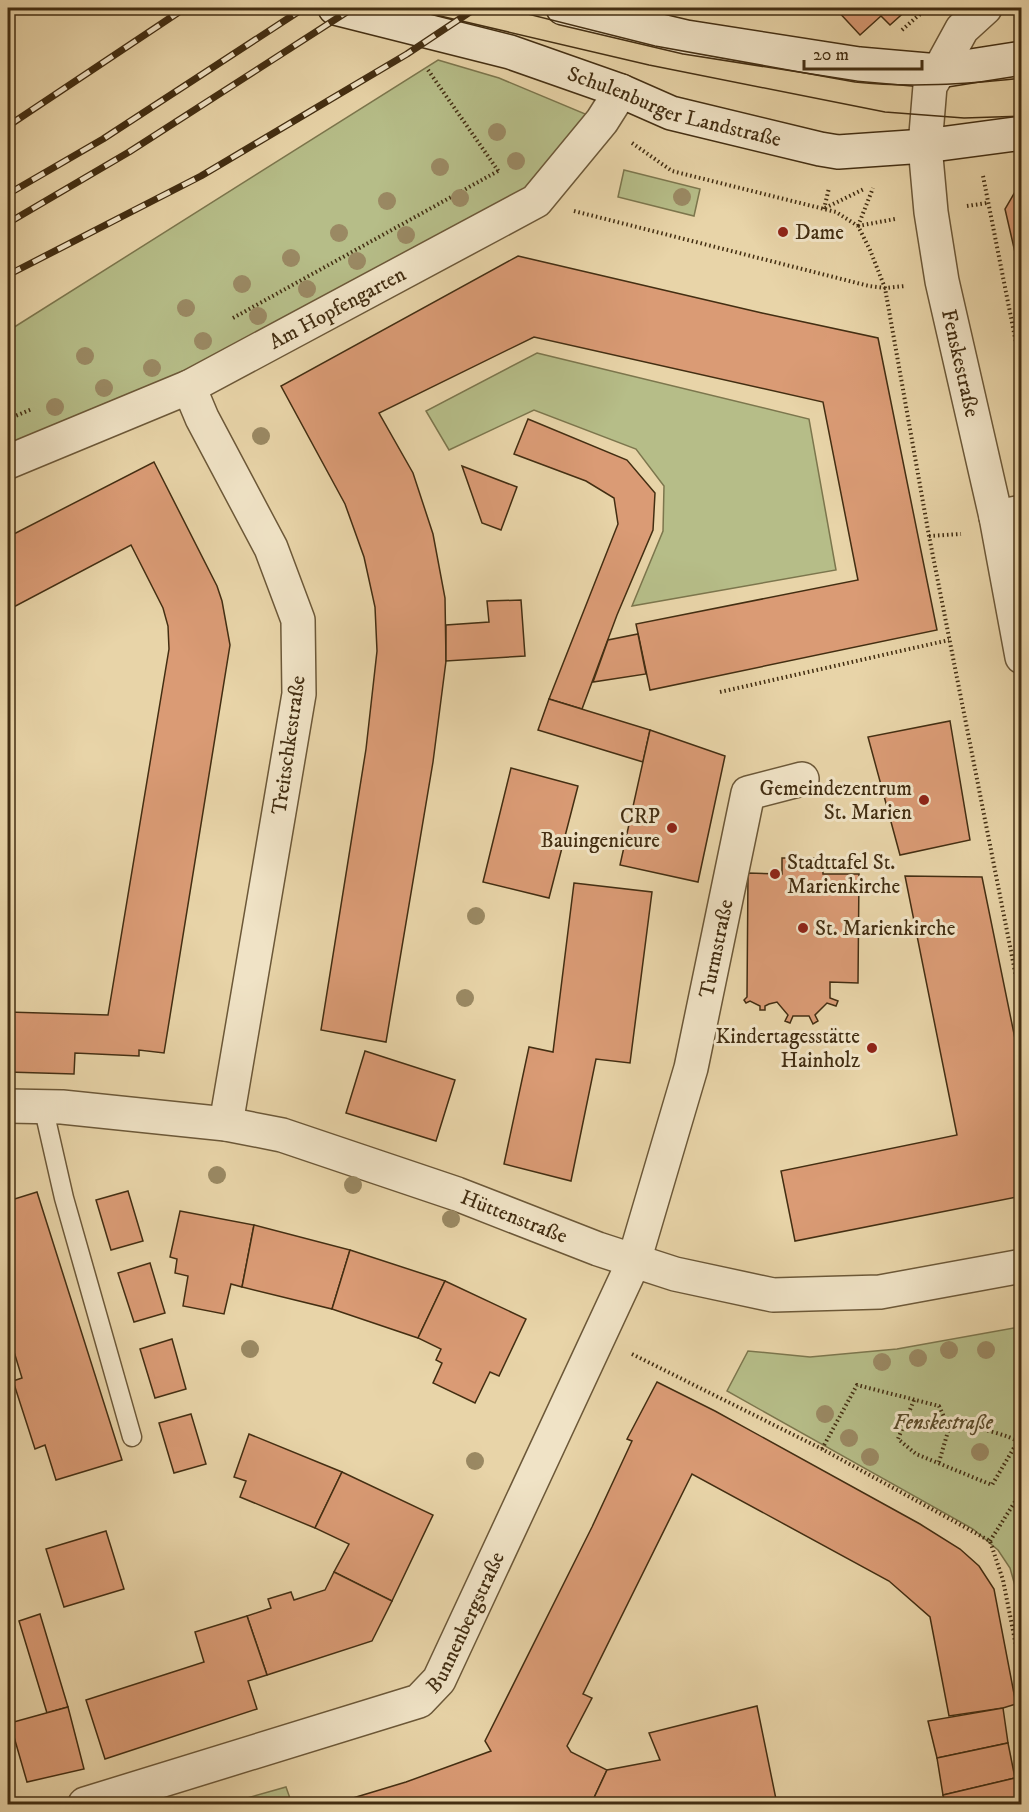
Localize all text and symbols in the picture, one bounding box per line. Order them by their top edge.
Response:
scale bar [804,33,922,71]
text: 20 m [813,44,849,66]
street label: Schulenburger Landstraße [564,61,784,153]
place label: Dame [795,220,844,246]
marker: Dame [776,225,790,239]
street label: Am Hopfengarten [265,261,410,356]
street label: Fenskestraße [935,307,985,420]
street label: Treitschkestraße [266,674,312,816]
place label: Gemeindezentrum St. Marien [760,776,912,826]
marker: Gemeindezentrum St. Marien [917,793,931,807]
place label: CRP Bauingenieure [541,804,660,854]
marker: CRP Bauingenieure [665,821,679,835]
place label: Stadttafel St. Marienkirche [787,850,901,900]
marker: Stadttafel St. Marienkirche [768,867,782,881]
street label: Turmstraße [694,897,740,1000]
place label: St. Marienkirche [815,916,956,942]
marker: St. Marienkirche [796,921,810,935]
place label: Kindertagesstätte Hainholz [716,1024,860,1074]
marker: Kindertagesstätte Hainholz [865,1041,879,1055]
street label: Hüttenstraße [457,1185,571,1250]
park label: Fenskestraße [893,1410,994,1436]
street label: Bunnenbergstraße [421,1548,511,1699]

